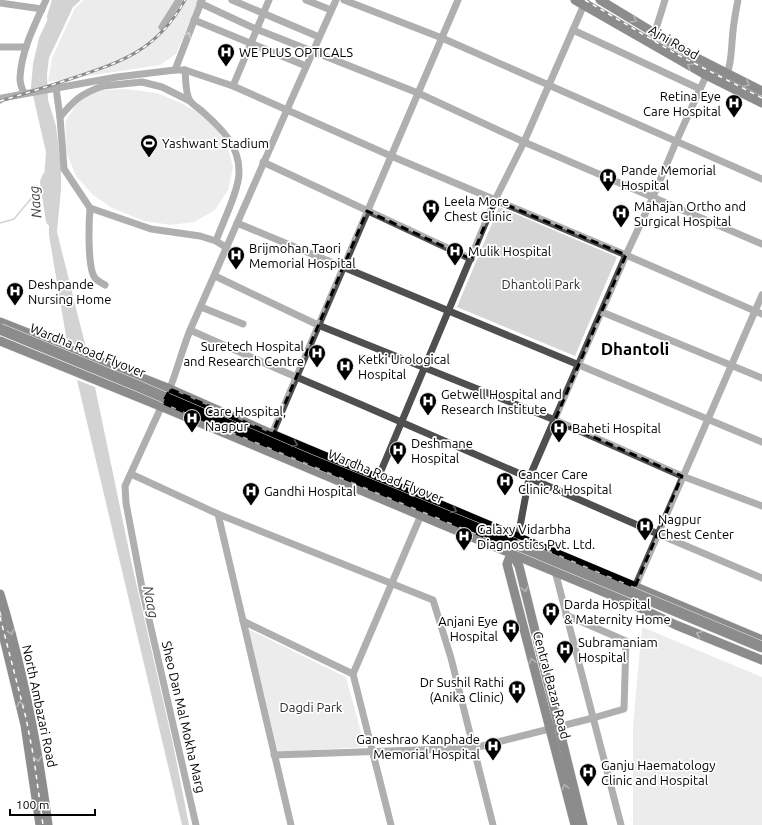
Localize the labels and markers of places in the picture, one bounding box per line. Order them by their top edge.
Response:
hospital icon: WE PLUS OPTICALS [216,42,236,67]
place label: WE PLUS OPTICALS [239,45,353,59]
place label: Retina Eye Care Hospital [643,89,722,118]
hospital icon: Retina Eye Care Hospital [724,93,744,118]
sports icon: Yashwant Stadium [139,133,159,158]
place label: Yashwant Stadium [162,136,269,150]
place label: Pande Memorial Hospital [621,163,717,192]
hospital icon: Pande Memorial Hospital [598,167,618,192]
place label: Leela More Chest Clinic [444,194,511,223]
hospital icon: Leela More Chest Clinic [421,198,441,223]
place label: Mahajan Ortho and Surgical Hospital [634,199,746,228]
hospital icon: Mahajan Ortho and Surgical Hospital [611,203,631,228]
place label: Brijmohan Taori Memorial Hospital [249,241,356,270]
hospital icon: Mulik Hospital [445,241,465,266]
place label: Mulik Hospital [468,244,552,258]
hospital icon: Brijmohan Taori Memorial Hospital [226,245,246,270]
place label: Deshpande Nursing Home [28,277,111,306]
hospital icon: Deshpande Nursing Home [5,281,25,306]
place label: Suretech Hospital and Research Centre [183,339,305,368]
hospital icon: Suretech Hospital and Research Centre [307,343,327,368]
place label: Ketki Urological Hospital [358,352,450,381]
hospital icon: Ketki Urological Hospital [335,356,355,381]
place label: Getwell Hospital and Research Institute [441,387,562,416]
hospital icon: Getwell Hospital and Research Institute [418,391,438,416]
place label: Care Hospital, Nagpur [205,404,286,433]
hospital icon: Care Hospital, Nagpur [182,408,202,433]
hospital icon: Baheti Hospital [549,418,569,443]
place label: Baheti Hospital [572,421,662,435]
place label: Deshmane Hospital [411,436,473,465]
hospital icon: Deshmane Hospital [388,440,408,465]
place label: Cancer Care Clinic & Hospital [518,467,612,496]
hospital icon: Cancer Care Clinic & Hospital [495,471,515,496]
hospital icon: Gandhi Hospital [241,481,261,506]
place label: Gandhi Hospital [264,484,357,498]
place label: Nagpur Chest Center [658,512,734,541]
hospital icon: Nagpur Chest Center [635,516,655,541]
place label: Galaxy Vidarbha Diagnostics Pvt. Ltd. [477,522,595,551]
hospital icon: Galaxy Vidarbha Diagnostics Pvt. Ltd. [454,526,474,551]
place label: Darda Hospital & Maternity Home [564,597,671,626]
hospital icon: Darda Hospital & Maternity Home [541,601,561,626]
place label: Anjani Eye Hospital [438,614,499,643]
hospital icon: Anjani Eye Hospital [501,618,521,643]
place label: Subramaniam Hospital [578,635,658,664]
hospital icon: Subramaniam Hospital [555,639,575,664]
place label: Dr Sushil Rathi (Anika Clinic) [420,675,504,705]
hospital icon: Dr Sushil Rathi (Anika Clinic) [507,679,527,704]
place label: Ganeshrao Kanphade Memorial Hospital [356,732,481,761]
hospital icon: Ganeshrao Kanphade Memorial Hospital [483,736,503,761]
place label: Ganju Haematology Clinic and Hospital [601,758,716,787]
hospital icon: Ganju Haematology Clinic and Hospital [578,762,598,787]

